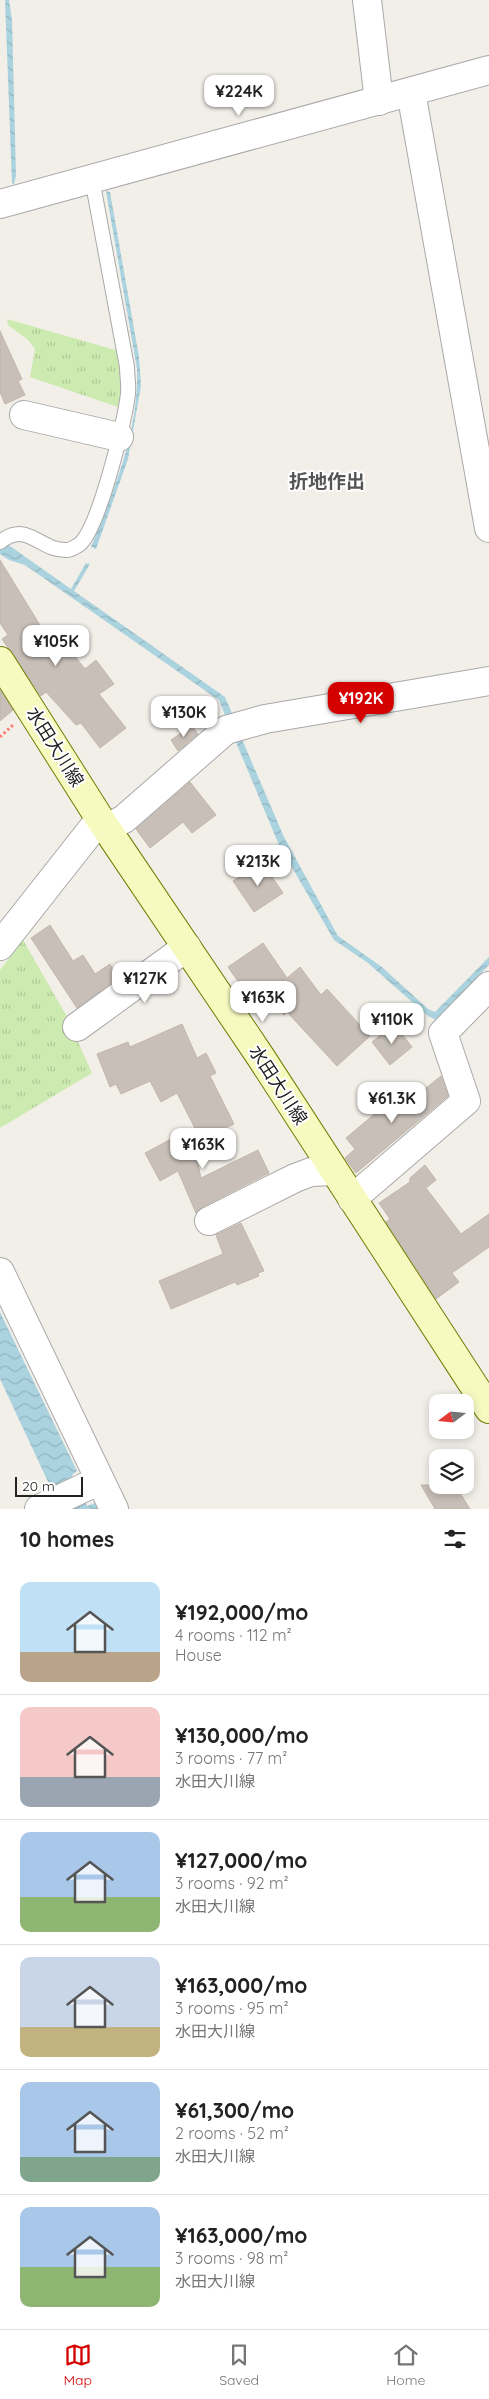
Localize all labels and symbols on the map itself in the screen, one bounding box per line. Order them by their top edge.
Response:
pin: ¥224K [204,74,274,117]
district label: 折地作出 [289,469,365,493]
pin: ¥105K [21,624,91,667]
pin: ¥192K [326,682,396,724]
pin: ¥130K [149,696,219,738]
street label: 水田大川線 [22,702,89,791]
pin: ¥213K [223,844,293,887]
pin: ¥127K [110,962,180,1004]
pin: ¥163K [228,980,298,1023]
pin: ¥110K [357,1002,427,1045]
street label: 水田大川線 [244,1041,313,1129]
pin: ¥61.3K [351,1082,433,1124]
pin: ¥163K [168,1128,238,1170]
north arrow [429,1394,474,1439]
scale bar [15,1474,82,1497]

